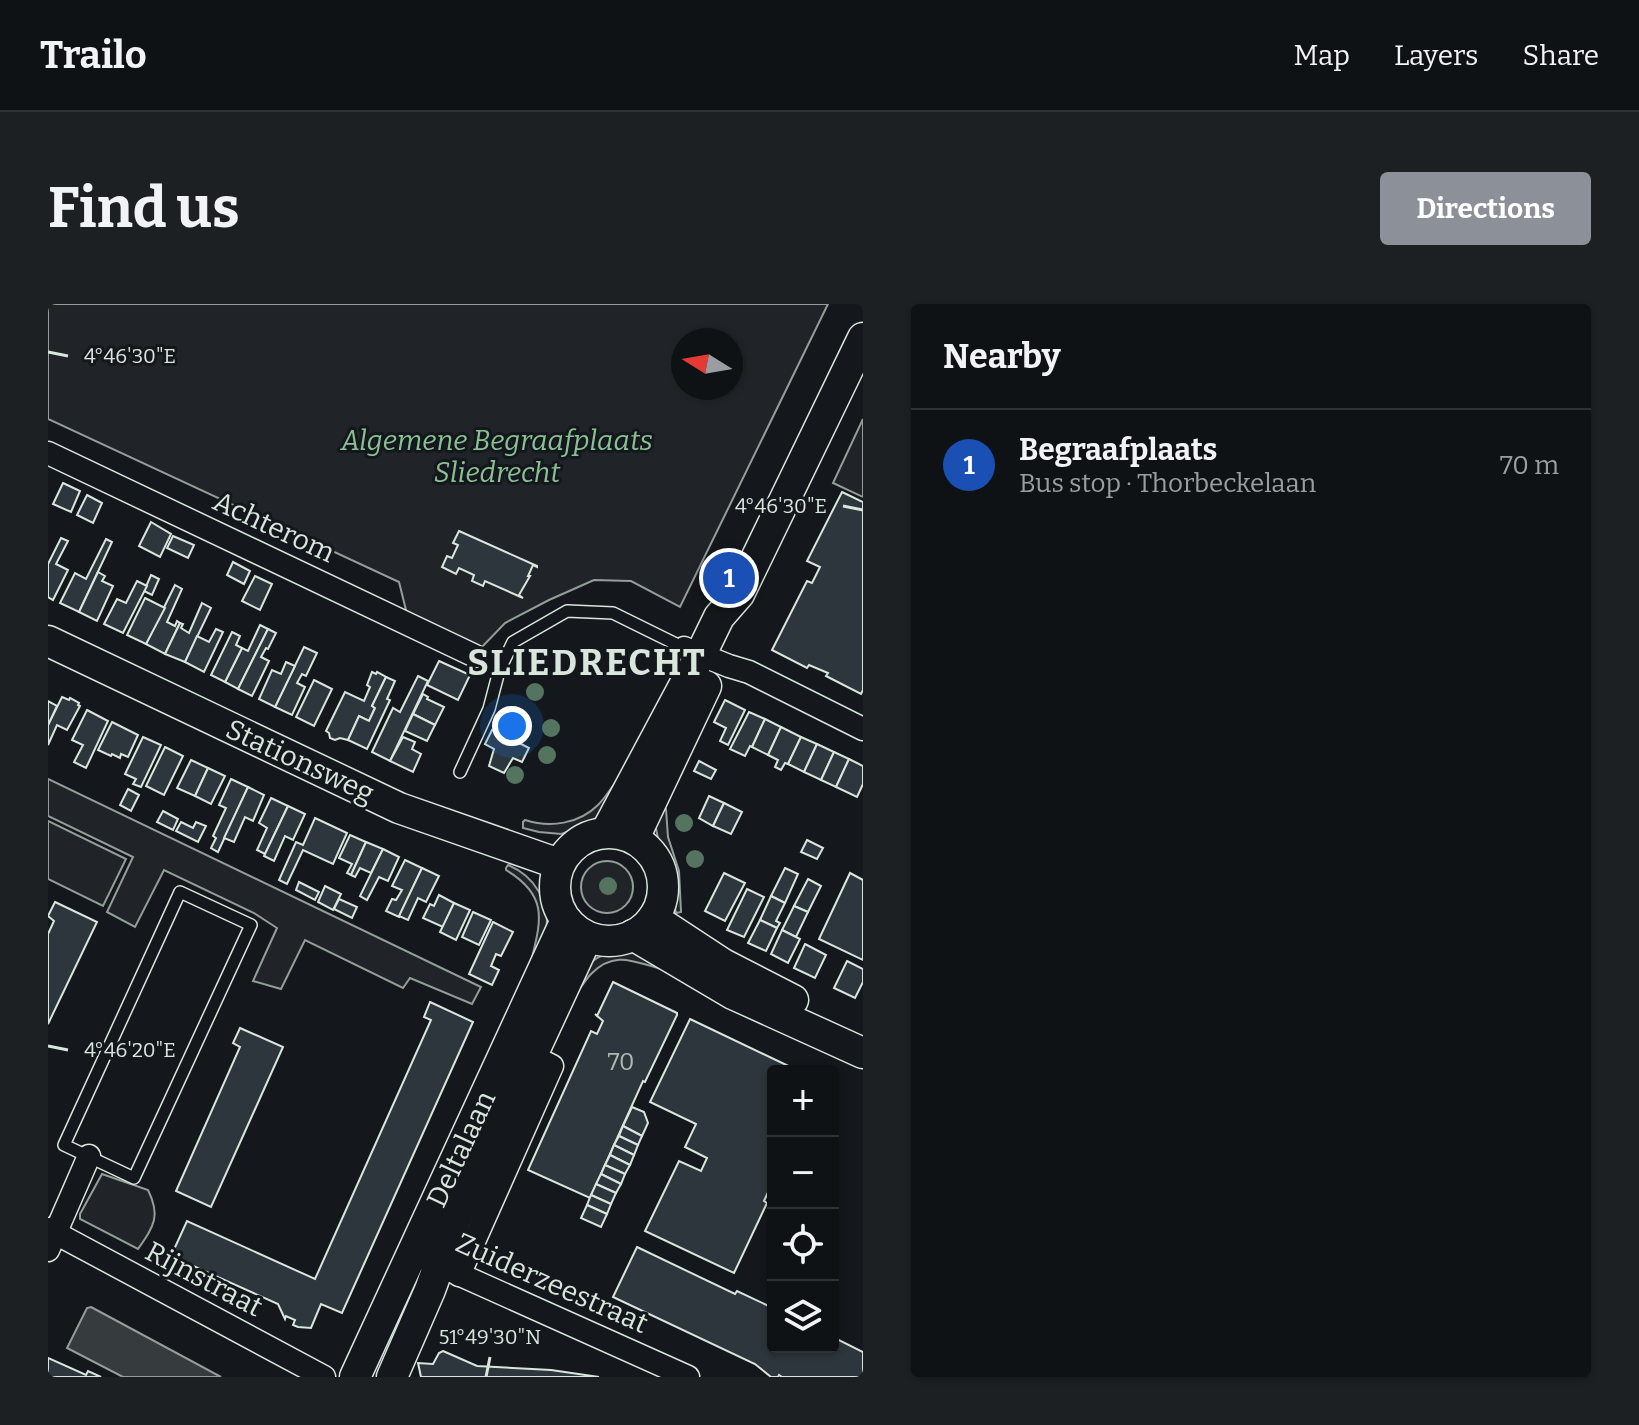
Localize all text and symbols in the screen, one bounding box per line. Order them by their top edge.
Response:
text: Trailo [40,32,147,78]
text: Map [1293,39,1350,72]
text: Layers [1394,39,1478,72]
text: Share [1522,39,1599,72]
button: Directions [1380,172,1591,245]
text: Find us [48,175,240,242]
north arrow [671,328,743,400]
text: Nearby [943,336,1061,377]
text: 4°46'30"E [84,344,176,368]
park label: Algemene Begraafplaats Sliedrecht [339,424,653,489]
text: Begraafplaats [1019,432,1217,468]
text: 1 [963,450,975,481]
text: 70 m [1500,450,1559,481]
text: Bus stop · Thorbeckelaan [1019,468,1316,499]
street label: Achterom [208,485,340,570]
text: 4°46'30"E [735,494,827,518]
pin: 1 [703,548,755,608]
district label: SLIEDRECHT [467,641,707,685]
your location [492,706,532,746]
street label: Stationsweg [221,712,379,810]
text: 4°46'20"E [84,1038,176,1062]
house number: 70 [608,1048,635,1076]
map controls [767,1065,839,1353]
button: + [767,1065,839,1137]
street label: Deltalaan [420,1085,502,1212]
button: − [767,1137,839,1209]
button: locate [767,1209,839,1281]
street label: Zuiderzeestraat [451,1226,653,1340]
street label: Rijnstraat [140,1234,268,1324]
button: layers [767,1281,839,1353]
text: 51°49'30"N [439,1325,541,1349]

